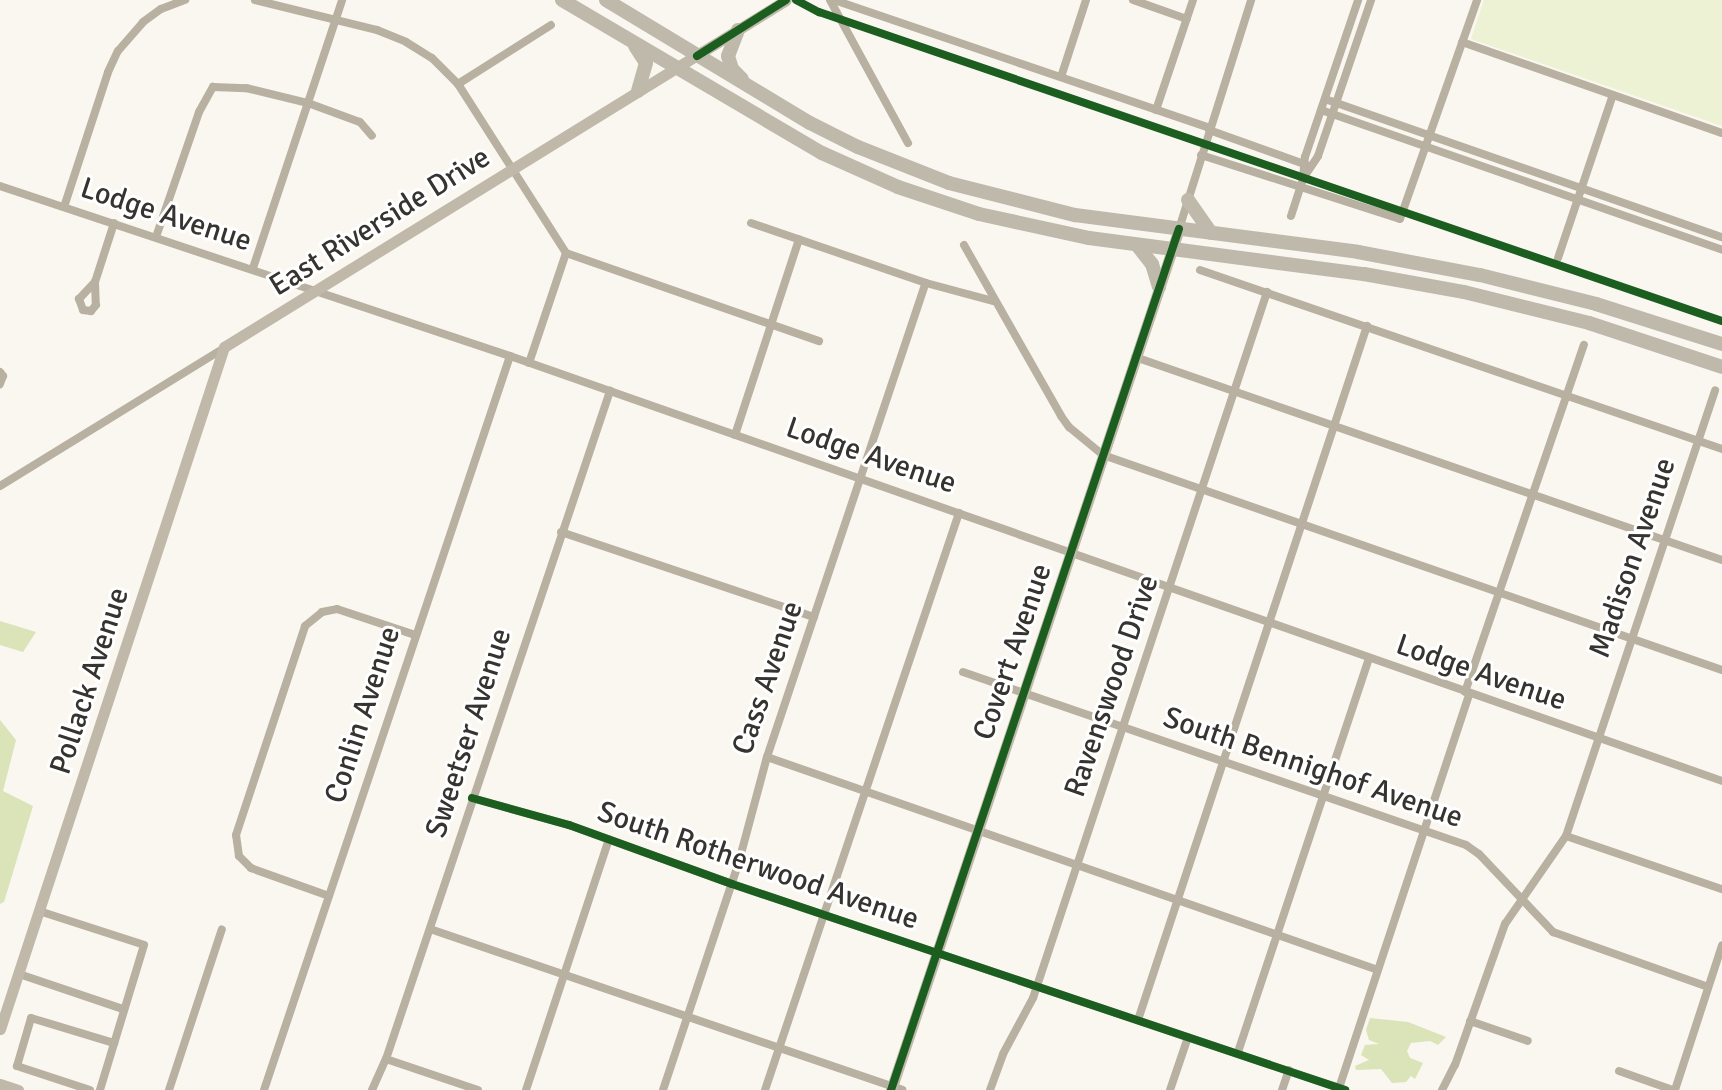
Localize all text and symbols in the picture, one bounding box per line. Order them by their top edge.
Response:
street label: East Riverside Drive [263,140,497,304]
street label: Lodge Avenue [76,170,256,260]
street label: Lodge Avenue [781,410,961,502]
street label: Madison Avenue [1582,453,1684,663]
street label: Covert Avenue [966,559,1060,745]
street label: Ravenswood Drive [1057,570,1167,802]
street label: Pollack Avenue [43,583,137,779]
street label: Cass Avenue [725,597,811,759]
street label: Conlin Avenue [318,622,408,808]
street label: Sweetser Avenue [418,624,520,842]
street label: Lodge Avenue [1391,627,1571,719]
street label: South Bennighof Avenue [1159,700,1467,836]
street label: South Rotherwood Avenue [593,794,923,938]

